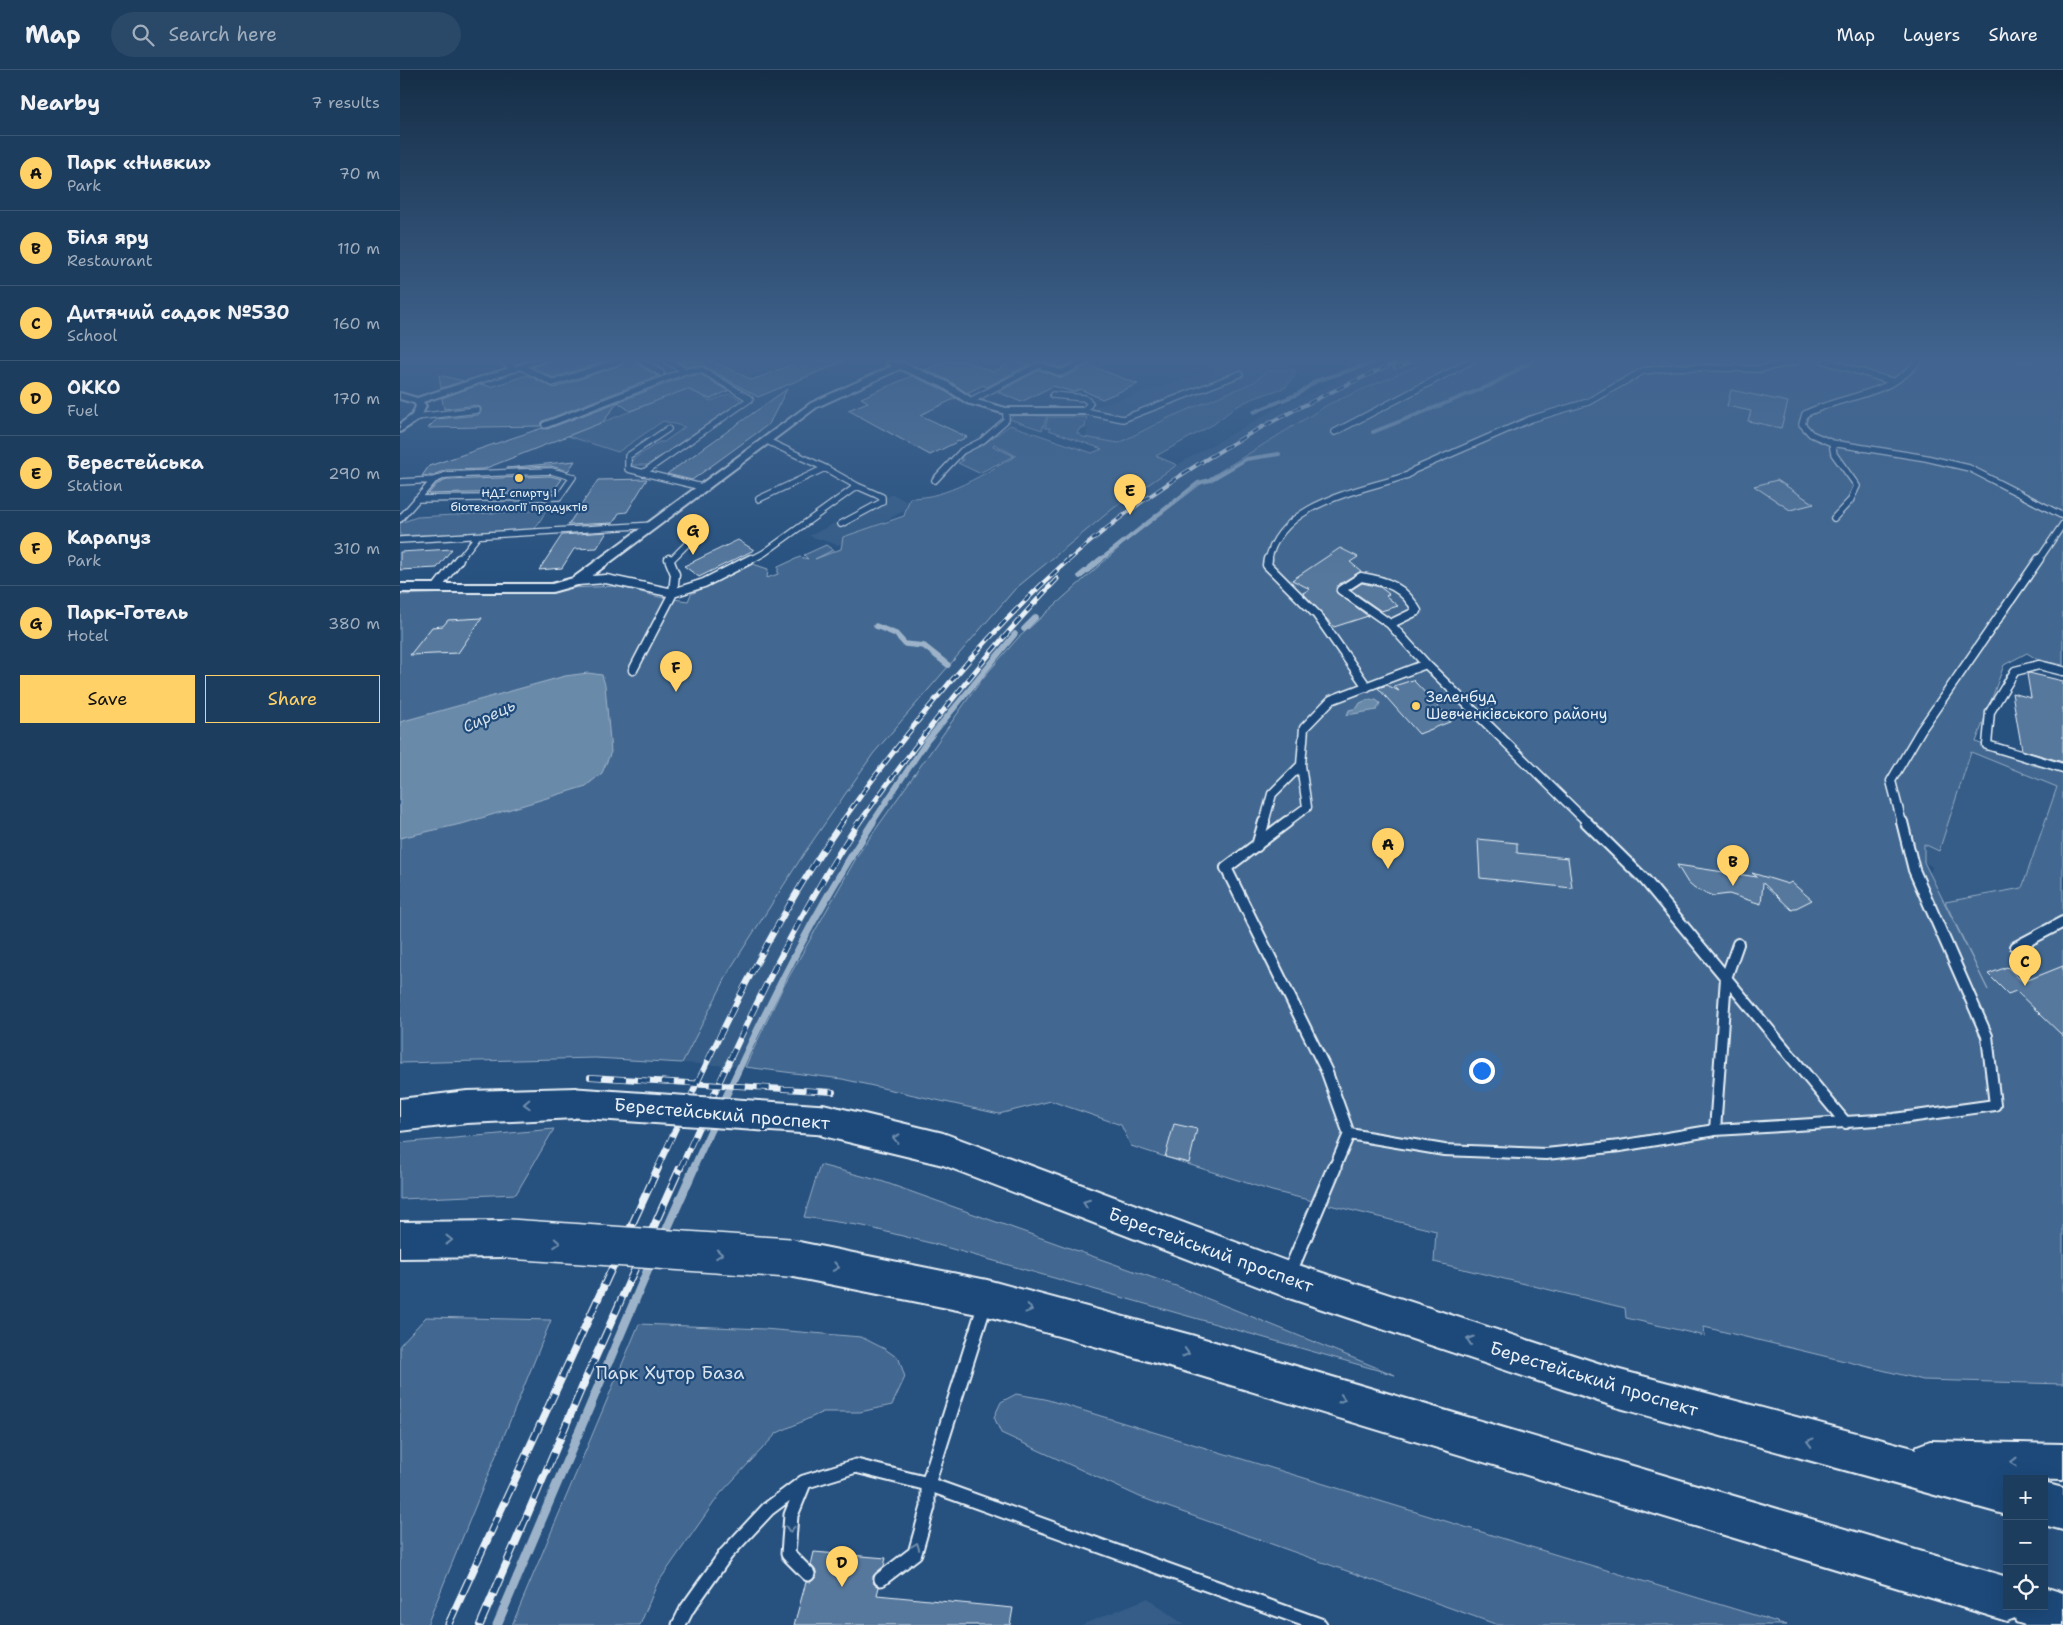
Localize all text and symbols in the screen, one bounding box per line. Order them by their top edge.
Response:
search box [111,12,461,57]
text: Map [25,19,81,51]
icon: search [129,21,157,49]
text: Search here [169,22,277,47]
text: Map [1837,23,1875,47]
text: Layers [1903,23,1960,47]
text: Share [1988,23,2038,47]
text: Nearby [20,89,100,117]
text: 7 results [311,92,380,113]
text: Парк «Нивки» [67,150,211,175]
text: A [30,163,42,184]
text: 70 m [339,163,380,184]
text: Park [67,175,101,196]
text: Біля яру [67,225,149,250]
text: B [31,238,41,259]
text: 110 m [337,238,380,259]
text: Restaurant [67,250,153,271]
text: Дитячий садок №530 [67,300,290,325]
text: C [31,313,41,334]
text: 160 m [333,313,380,334]
text: School [67,325,117,346]
text: ОККО [67,375,120,400]
text: D [30,388,42,409]
text: 170 m [333,388,380,409]
text: Fuel [67,400,98,421]
text: Берестейська [67,450,204,475]
text: E [31,463,41,484]
text: 290 m [328,463,380,484]
marker: НДІ спирту і біотехнології продуктів [513,472,525,484]
pin: E [1114,474,1146,515]
text: Station [67,475,123,496]
place label: НДІ спирту і біотехнології продуктів [451,485,587,515]
pin: G [677,514,709,555]
text: Карапуз [67,525,151,550]
text: F [31,538,41,559]
text: 310 m [333,538,380,559]
text: Park [67,550,101,571]
text: Парк-Готель [67,600,188,625]
text: G [30,613,42,634]
text: 380 m [328,613,380,634]
text: Hotel [67,625,108,646]
pin: F [660,651,692,692]
button: Save [20,675,195,723]
button: Share [205,675,380,723]
place label: Зеленбуд Шевченківського району [1426,687,1607,724]
water label: Сирець [459,695,519,737]
marker: Зеленбуд Шевченківського району [1410,700,1422,712]
pin: A [1372,828,1404,869]
pin: B [1717,845,1749,886]
pin: C [2009,945,2041,986]
your location [1469,1058,1495,1084]
street label: Берестейський проспект [613,1093,832,1135]
one-way arrow [523,1099,531,1110]
one-way arrow [891,1133,900,1144]
one-way arrow [1082,1199,1091,1209]
street label: Берестейський проспект [1105,1202,1318,1299]
one-way arrow [445,1235,453,1245]
one-way arrow [554,1237,562,1248]
one-way arrow [716,1248,724,1259]
one-way arrow [832,1262,841,1272]
one-way arrow [1025,1304,1033,1314]
one-way arrow [1466,1336,1474,1346]
street label: Берестейський проспект [1487,1336,1702,1422]
one-way arrow [1181,1347,1190,1357]
park label: Парк Хутор База [596,1361,744,1385]
one-way arrow [1337,1394,1345,1404]
one-way arrow [1806,1437,1814,1447]
one-way arrow [2010,1457,2018,1467]
map controls [2003,1475,2048,1610]
button: + [2003,1475,2048,1520]
button: − [2003,1520,2048,1565]
one-way arrow [784,1525,795,1533]
one-way arrow [910,1542,920,1551]
pin: D [826,1546,858,1587]
button: locate [2003,1565,2048,1610]

